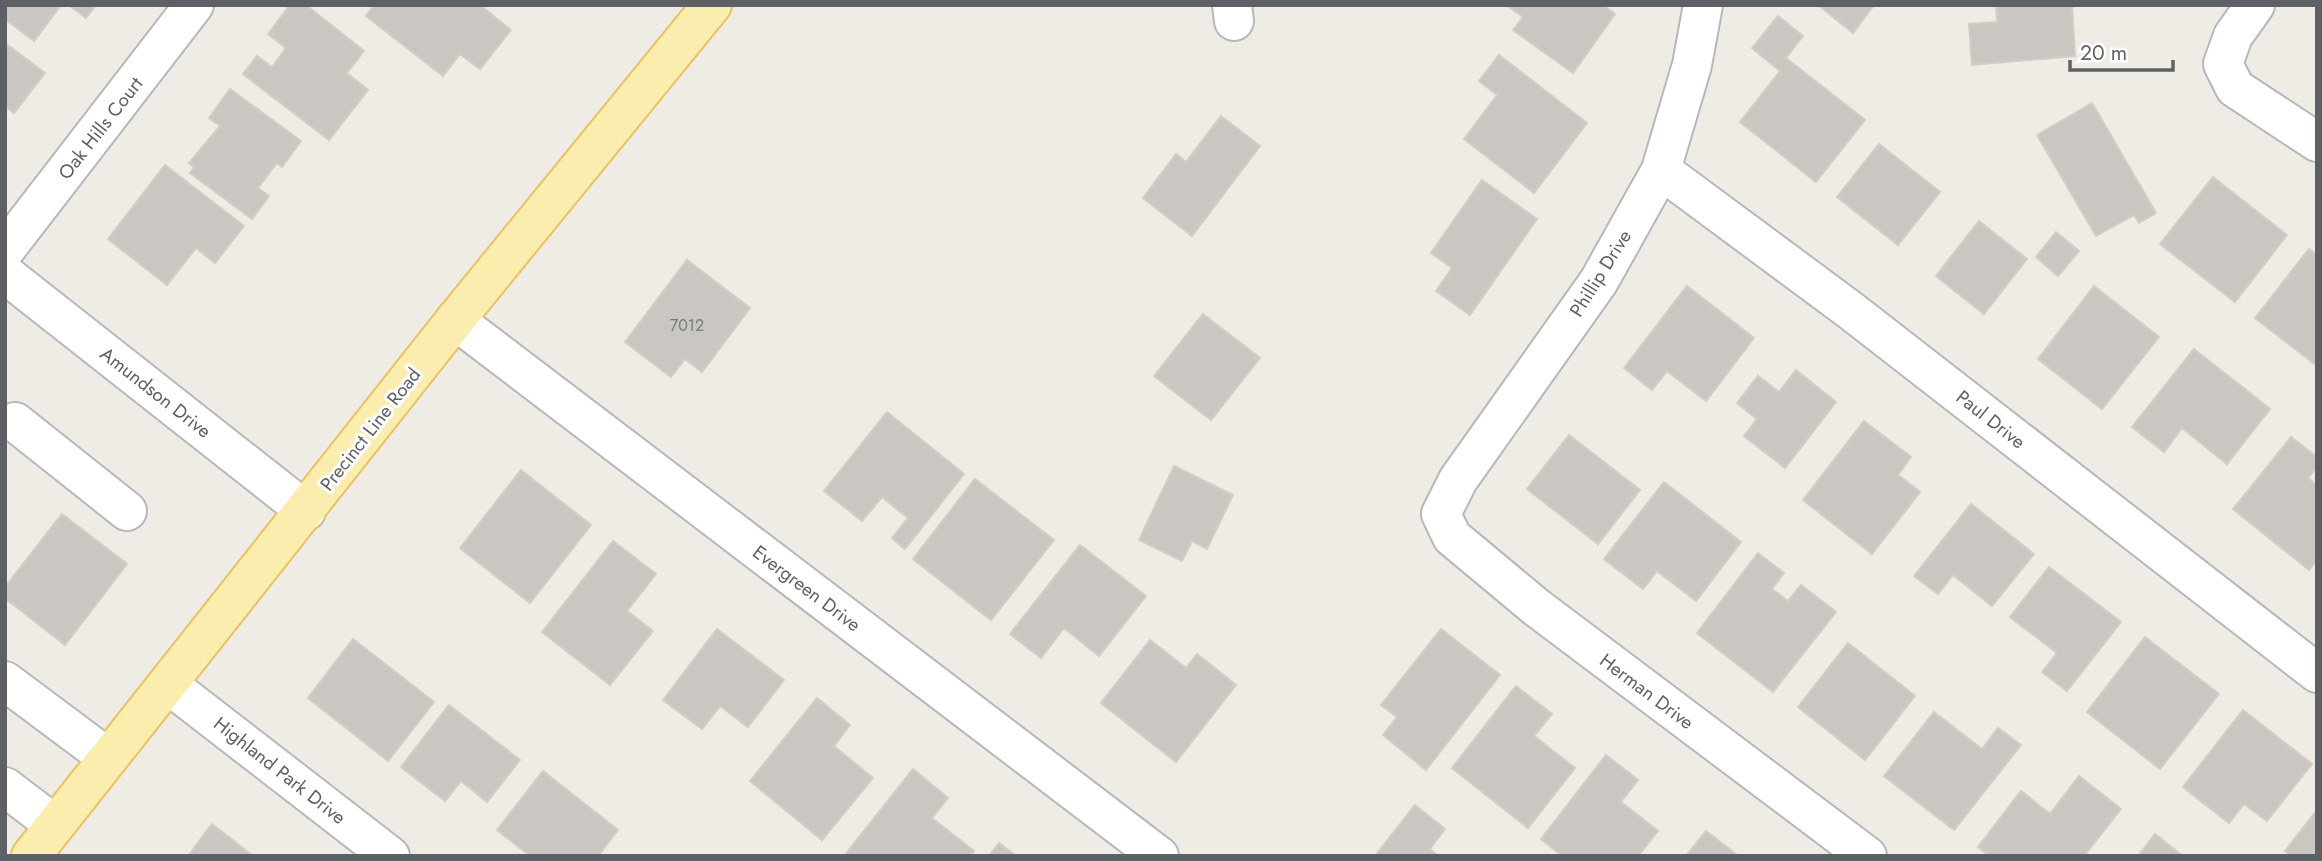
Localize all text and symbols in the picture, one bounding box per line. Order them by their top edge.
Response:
scale bar [2070,28,2173,72]
text: 20 m [2080,38,2127,68]
street label: Oak Hills Court [52,71,149,185]
street label: Phillip Drive [1563,224,1638,322]
house number: 7012 [670,314,704,337]
street label: Amundson Drive [95,340,217,444]
street label: Precinct Line Road [314,362,427,496]
street label: Paul Drive [1950,384,2031,455]
street label: Evergreen Drive [747,539,867,638]
street label: Herman Drive [1594,647,1700,736]
street label: Highland Park Drive [208,710,352,831]

